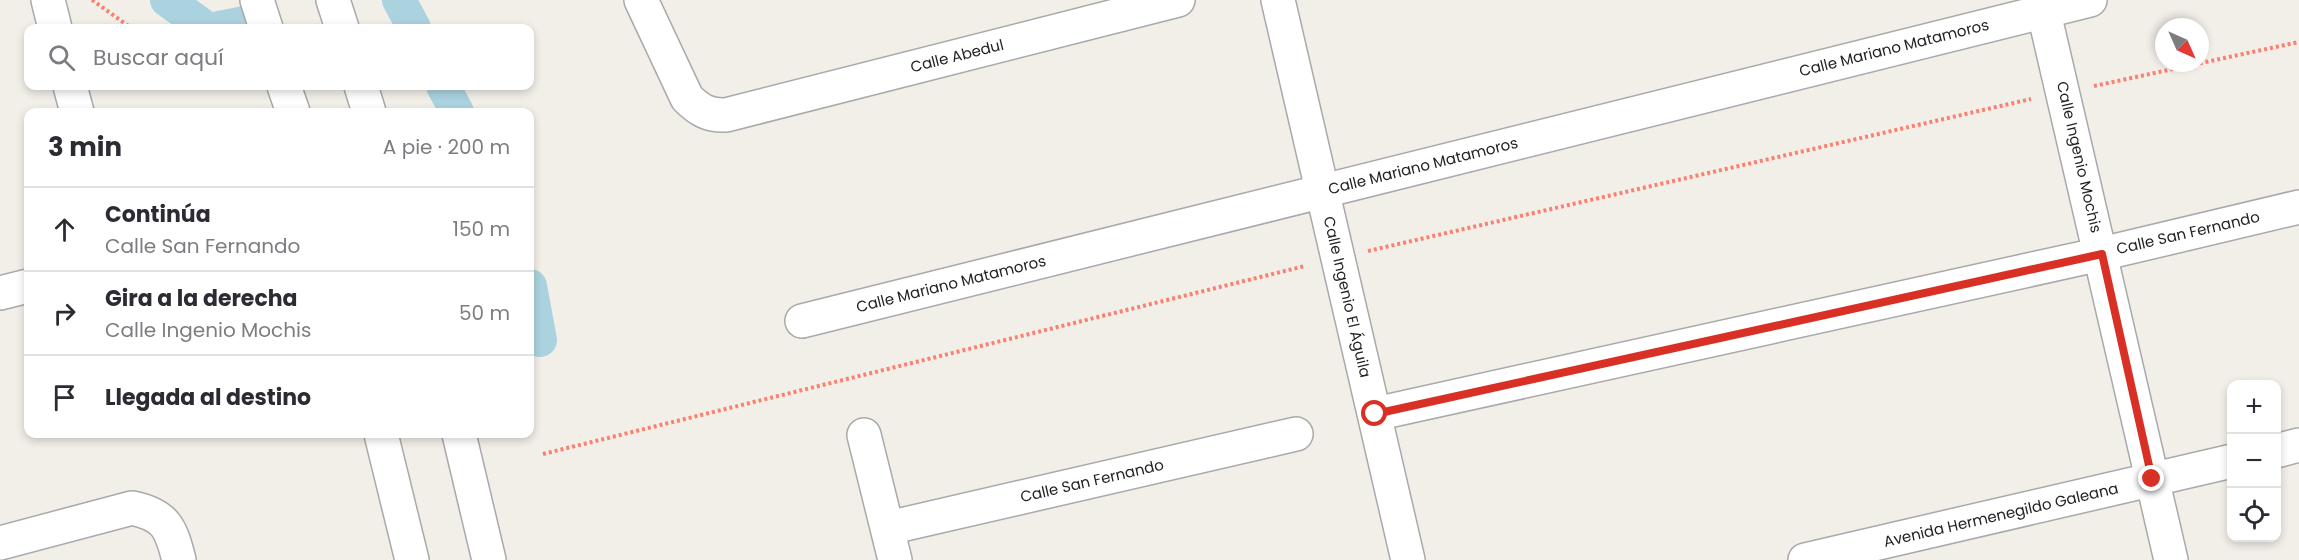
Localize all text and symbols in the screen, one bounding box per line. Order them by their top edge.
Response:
street label: Calle Mariano Matamoros [1797,14,1991,81]
north arrow [2155,18,2209,72]
search box [24,24,534,90]
street label: Calle Abedul [908,34,1006,77]
icon: search [45,41,78,74]
text: Buscar aquí [93,42,224,73]
street label: Calle Ingenio Mochis [2052,79,2107,235]
text: 3 min [48,129,122,165]
street label: Calle Mariano Matamoros [1326,132,1520,199]
text: A pie · 200 m [383,133,510,161]
text: Continúa [105,199,211,230]
street label: Calle San Fernando [2114,206,2262,259]
icon: ahead [48,213,81,246]
street label: Calle Ingenio El Águila [1319,214,1376,380]
text: 150 m [453,215,510,243]
text: Calle San Fernando [105,232,300,260]
street label: Calle Mariano Matamoros [854,250,1048,317]
text: Gira a la derecha [105,283,298,314]
icon: right [48,297,81,330]
text: 50 m [459,299,510,327]
text: Calle Ingenio Mochis [105,316,311,344]
map controls [2227,380,2281,542]
button: + [2227,380,2281,434]
icon: arrive [48,381,81,414]
text: Llegada al destino [105,382,311,413]
route start [1361,400,1387,426]
button: − [2227,434,2281,488]
street label: Calle San Fernando [1018,454,1166,507]
route end [2138,465,2164,491]
street label: Avenida Hermenegildo Galeana [1881,477,2120,552]
button: locate [2227,488,2281,542]

